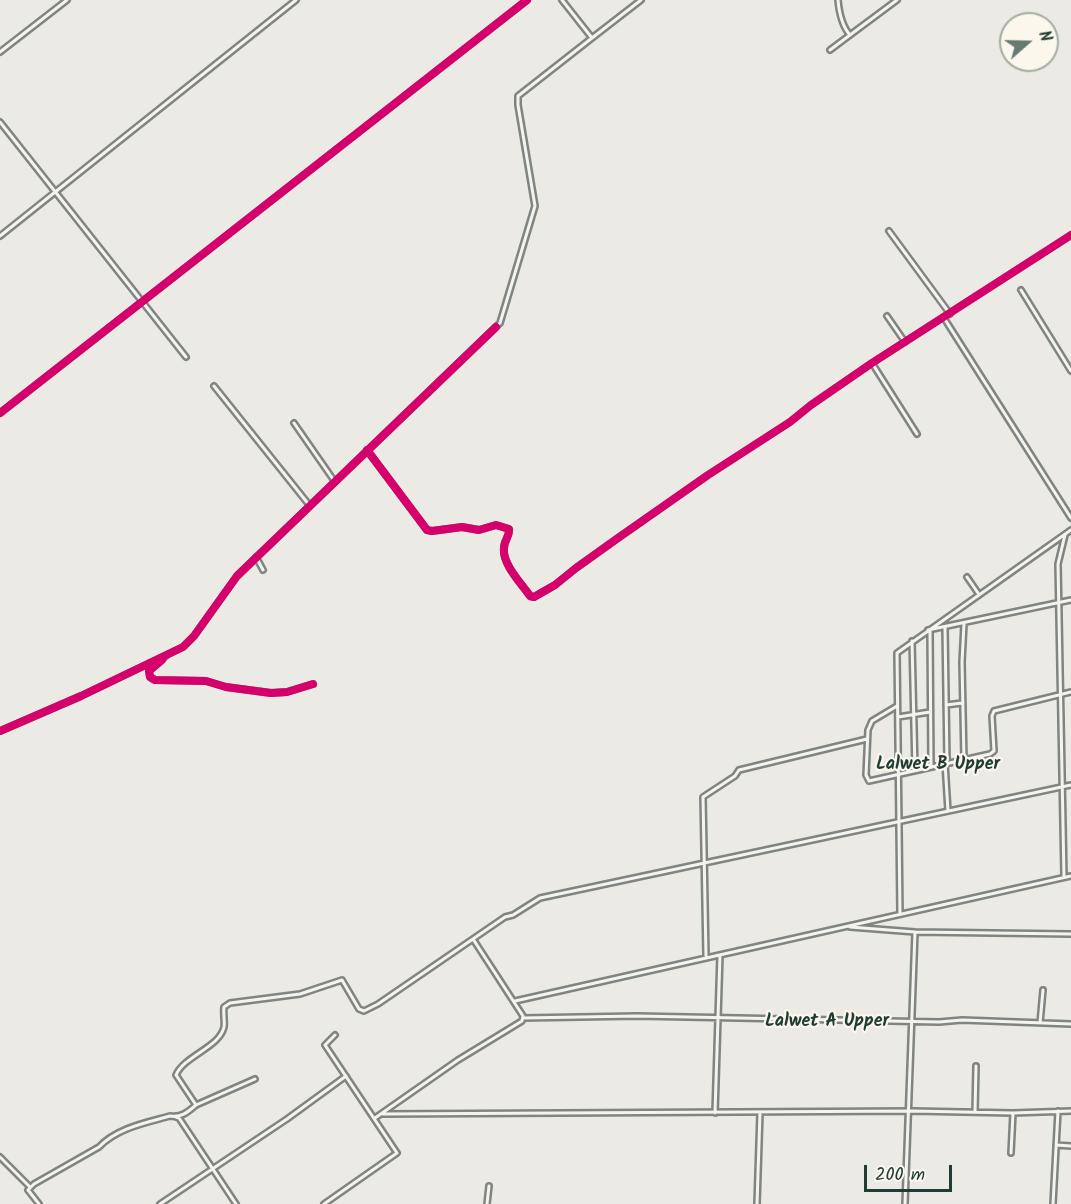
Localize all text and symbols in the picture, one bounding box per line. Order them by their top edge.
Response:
north arrow [999,12,1059,72]
text: N [1031,27,1058,45]
district label: Lalwet B Upper [876,755,1000,777]
district label: Lalwet A Upper [765,1012,889,1034]
scale bar [867,1153,956,1191]
text: 200 m [875,1161,925,1190]

